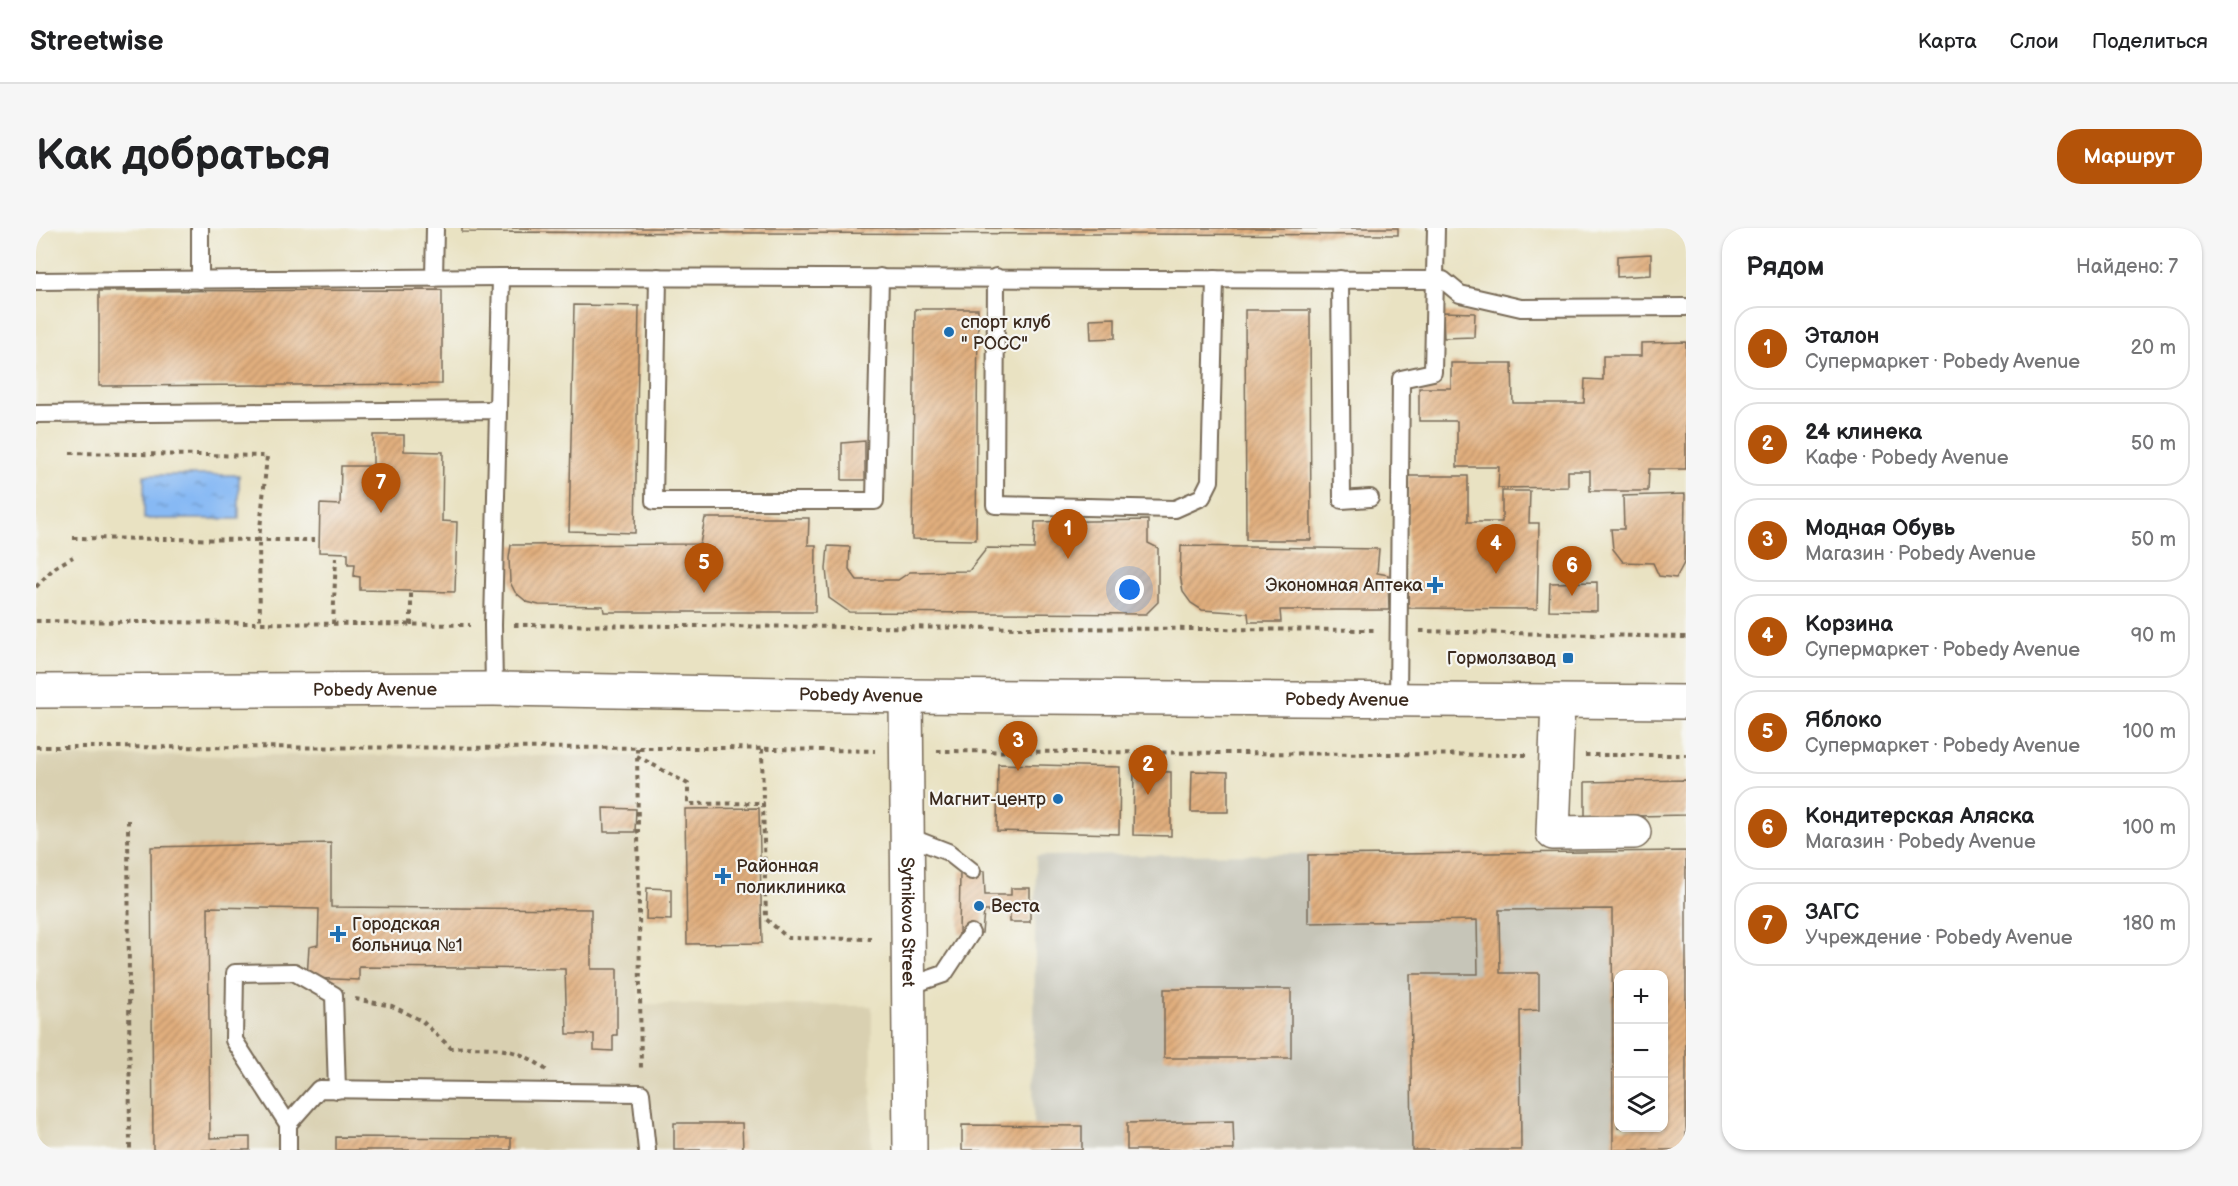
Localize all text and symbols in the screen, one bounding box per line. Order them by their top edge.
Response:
text: Streetwise [30,25,163,58]
text: Карта [1918,29,1977,54]
text: Слои [2010,29,2059,54]
text: Поделиться [2092,29,2208,54]
button: Маршрут [2057,129,2202,184]
text: Как добраться [36,131,331,182]
text: Рядом [1746,252,1824,283]
text: Найдено: 7 [2076,255,2178,279]
place label: спорт клуб " РОСС" [961,312,1051,354]
text: Эталон [1805,323,1879,350]
marker: спорт клуб " РОСС" [942,325,956,339]
text: 1 [1763,336,1772,360]
text: 20 m [2131,336,2176,360]
text: Супермаркет · Pobedy Avenue [1805,350,2080,374]
text: 24 клинека [1805,419,1922,446]
text: 2 [1762,432,1773,456]
text: 50 m [2131,432,2176,456]
text: Кафе · Pobedy Avenue [1805,446,2009,470]
pin: 7 [362,464,400,513]
pin: 1 [1048,510,1088,559]
text: Модная Обувь [1805,515,1955,542]
pin: 4 [1476,524,1516,574]
text: 3 [1762,528,1773,552]
text: 50 m [2131,528,2176,552]
text: Магазин · Pobedy Avenue [1805,542,2036,566]
pin: 5 [684,544,724,593]
pin: 6 [1552,546,1592,596]
your location [1115,575,1144,604]
place label: Экономная Аптека [1265,575,1423,596]
marker: Экономная Аптека [1428,578,1442,592]
text: Корзина [1805,611,1893,638]
text: 4 [1762,624,1773,648]
text: 90 m [2131,624,2176,648]
text: Супермаркет · Pobedy Avenue [1805,638,2080,662]
place label: Гормолзавод [1447,648,1556,669]
marker: Гормолзавод [1561,651,1575,665]
street label: Pobedy Avenue [313,679,438,701]
street label: Pobedy Avenue [799,684,923,707]
street label: Pobedy Avenue [1285,689,1409,711]
text: Яблоко [1805,707,1882,734]
text: 5 [1762,720,1773,744]
text: 100 m [2123,720,2176,744]
pin: 3 [998,722,1038,771]
text: Супермаркет · Pobedy Avenue [1805,734,2080,758]
pin: 2 [1128,746,1168,795]
place label: Магнит-центр [929,789,1046,810]
marker: Магнит-центр [1051,792,1065,806]
text: Кондитерская Аляска [1805,803,2034,830]
text: 6 [1761,816,1774,840]
text: 100 m [2123,816,2176,840]
text: Магазин · Pobedy Avenue [1805,830,2036,854]
place label: Районная поликлиника [736,856,846,898]
street label: Sytnikova Street [896,857,919,988]
marker: Районная поликлиника [714,867,732,885]
place label: Веста [991,896,1040,917]
marker: Веста [972,899,986,913]
text: ЗАГС [1805,899,1859,926]
text: 7 [1762,912,1773,936]
text: 180 m [2123,912,2176,936]
place label: Городская больница №1 [352,914,463,956]
marker: Городская больница №1 [329,925,347,943]
text: Учреждение · Pobedy Avenue [1805,926,2073,950]
map controls [1614,970,1668,1132]
button: + [1614,970,1668,1024]
button: − [1614,1024,1668,1078]
button: layers [1614,1078,1668,1132]

